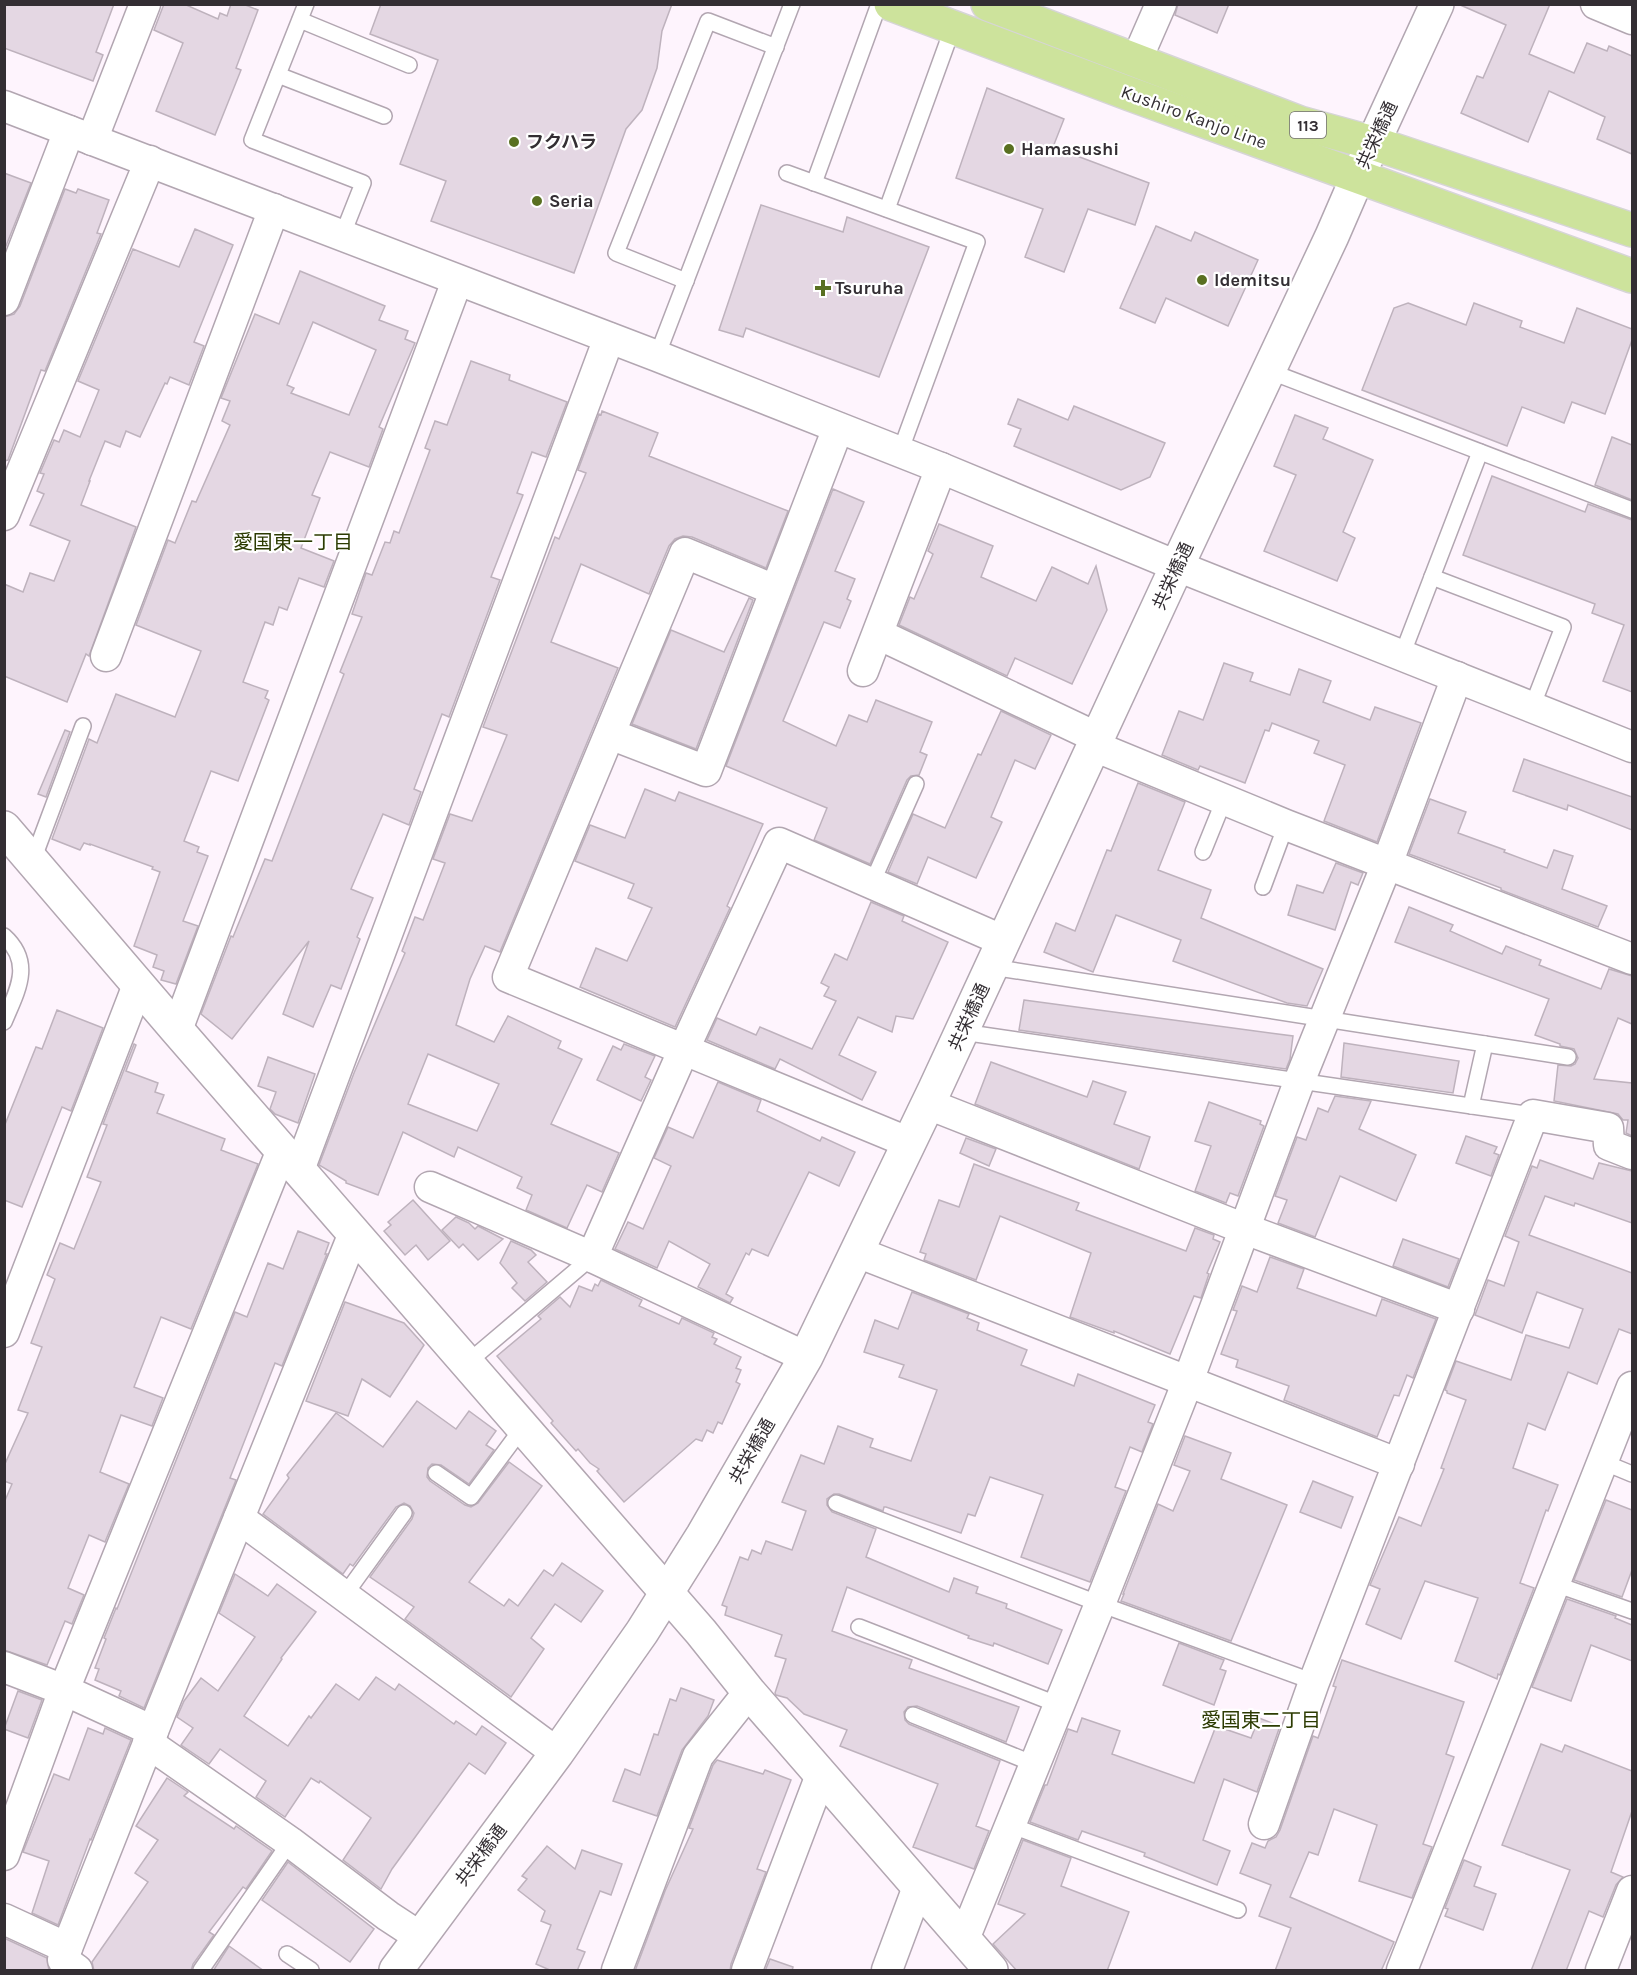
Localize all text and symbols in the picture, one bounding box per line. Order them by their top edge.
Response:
street label: Kushiro Kanjo Line [1118,80,1270,154]
street label: 共栄橋通 [1352,98,1402,172]
road number: 113 [1290,112,1326,138]
place label: フクハラ [526,131,597,153]
marker: フクハラ [507,135,521,149]
place label: Hamasushi [1021,138,1119,160]
marker: Hamasushi [1002,142,1016,156]
place label: Seria [549,190,594,212]
marker: Seria [530,194,544,208]
place label: Idemitsu [1214,269,1291,291]
marker: Idemitsu [1195,273,1209,287]
place label: Tsuruha [835,277,904,299]
marker: Tsuruha [816,281,830,295]
district label: 愛国東一丁目 [233,531,353,554]
street label: 共栄橋通 [1148,539,1198,613]
street label: 共栄橋通 [944,980,994,1054]
street label: 共栄橋通 [724,1414,780,1488]
district label: 愛国東二丁目 [1201,1709,1321,1732]
street label: 共栄橋通 [451,1820,511,1890]

